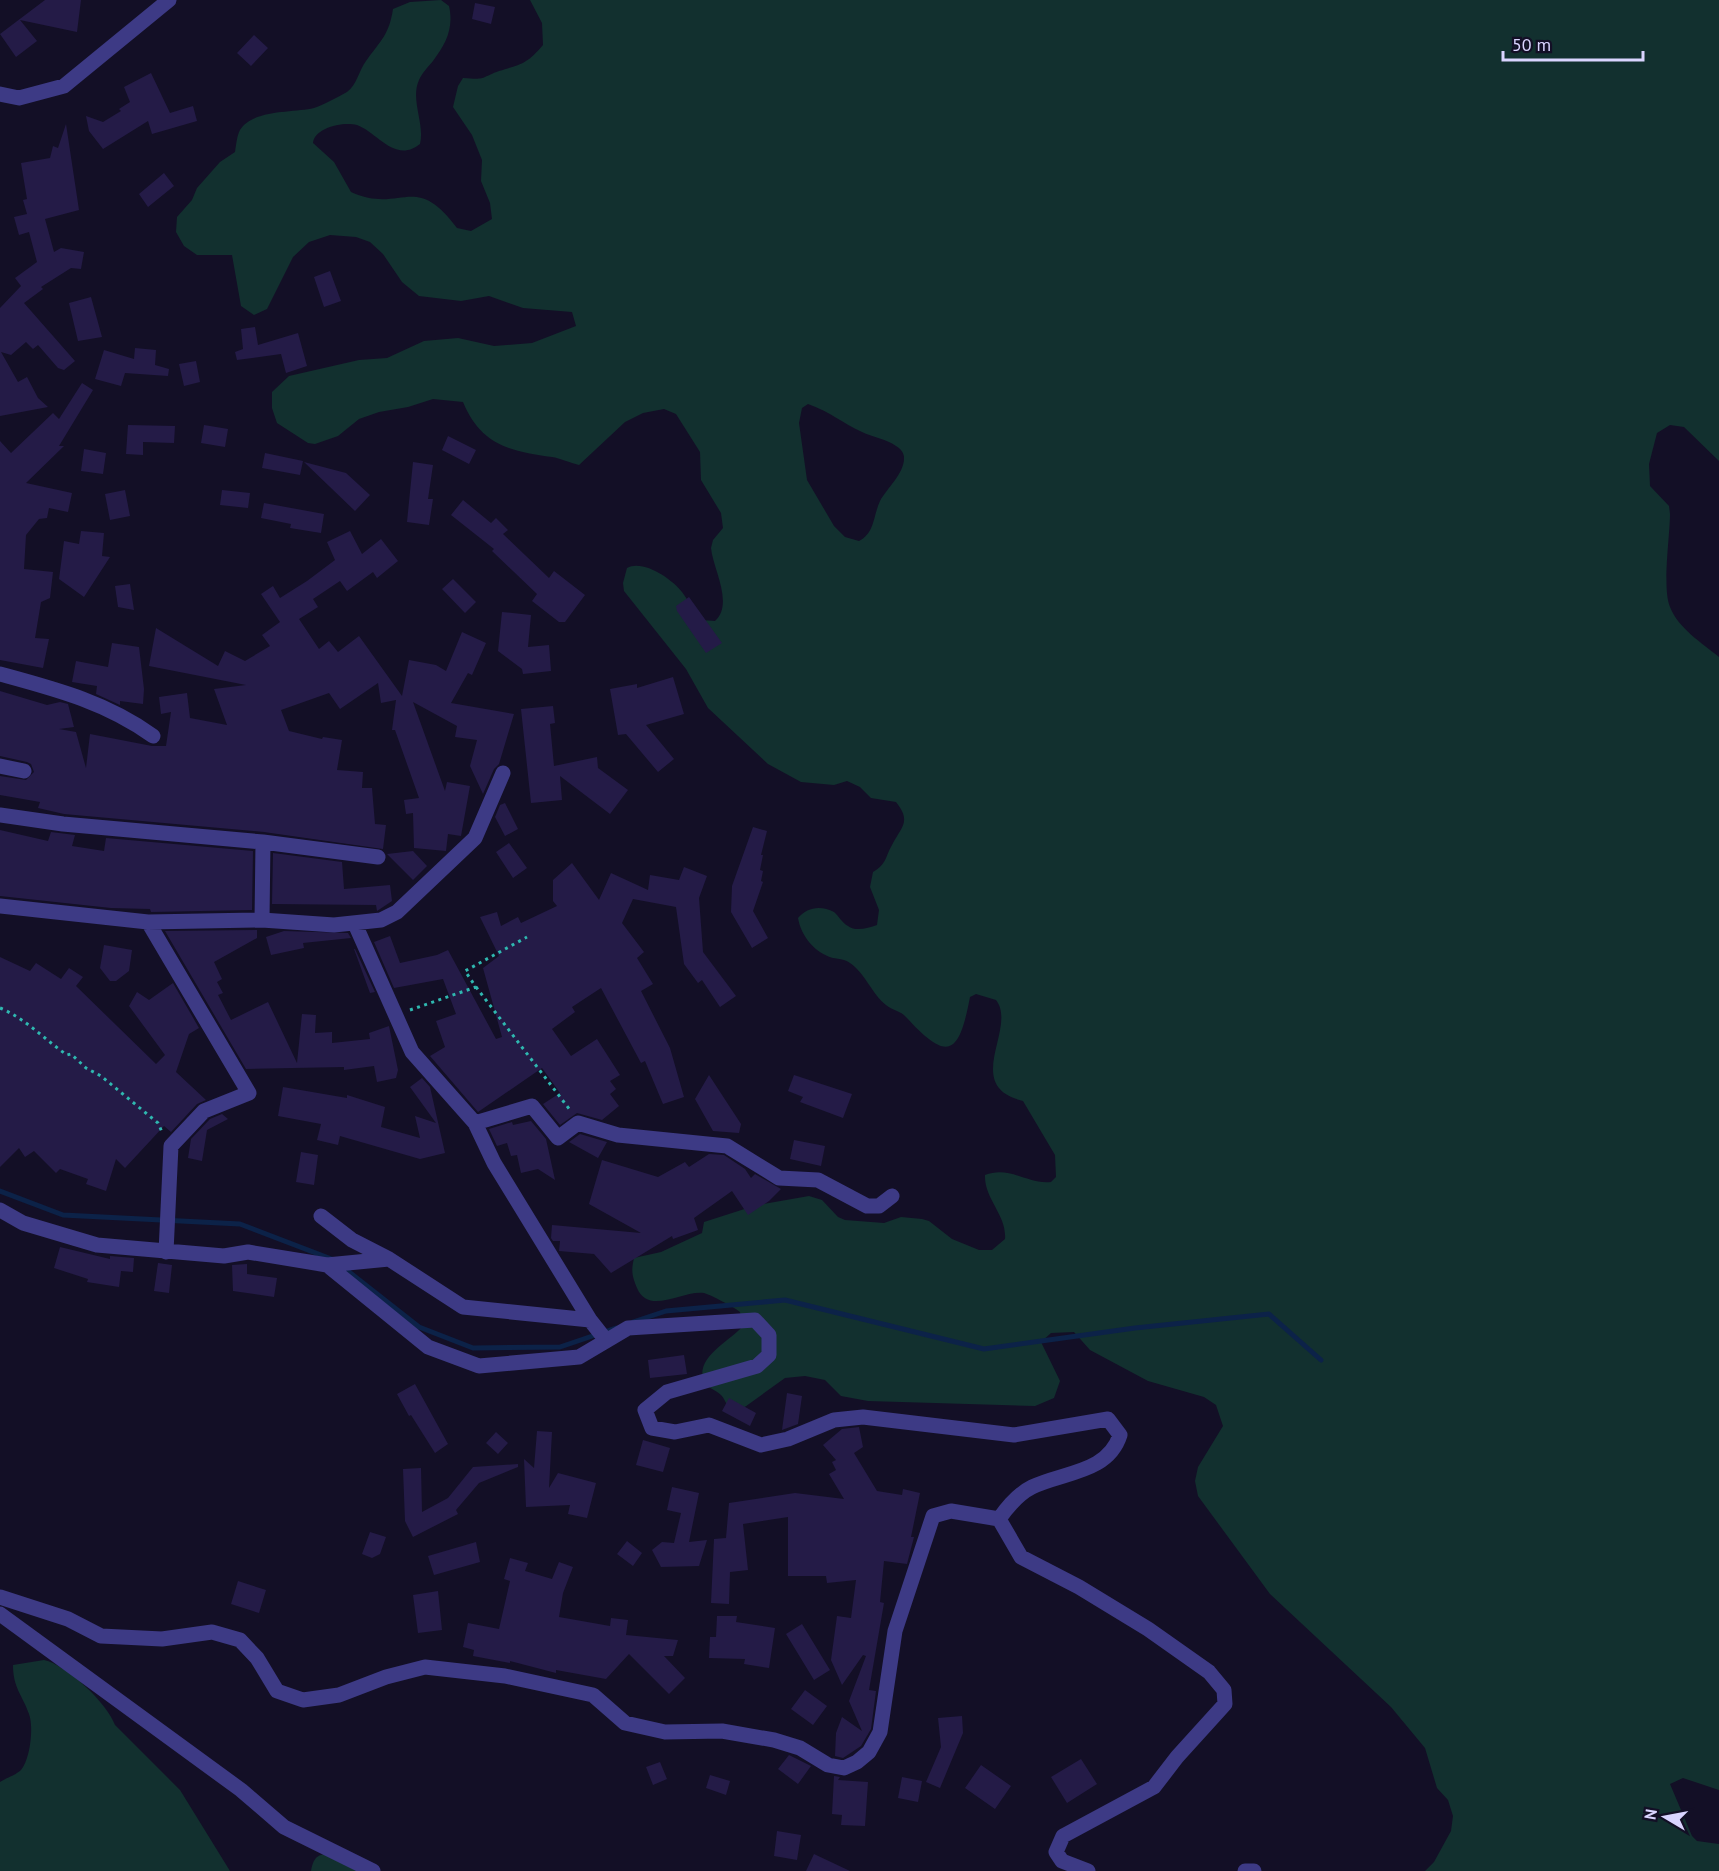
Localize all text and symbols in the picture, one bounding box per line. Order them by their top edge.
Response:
scale bar [1503,24,1642,62]
text: 50 m [1512,33,1551,56]
north arrow [1635,1787,1695,1847]
text: N [1639,1807,1661,1821]

